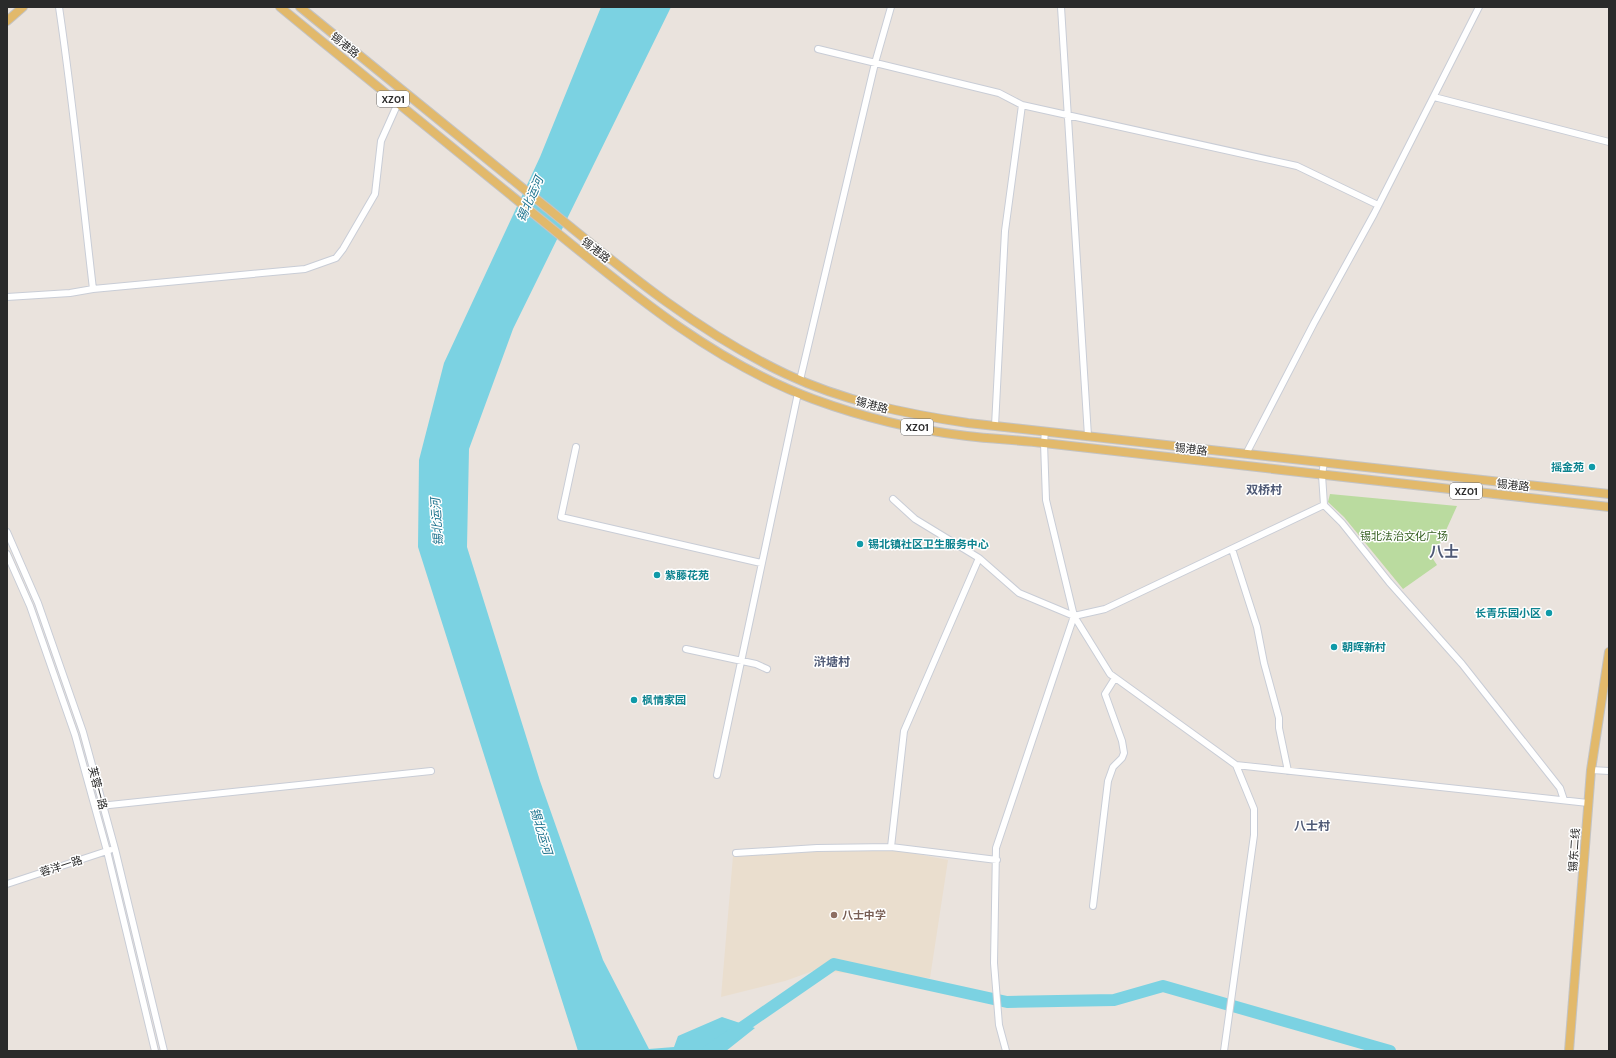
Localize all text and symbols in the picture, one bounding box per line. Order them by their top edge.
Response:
street label: 锡港路 [328,29,362,61]
road number: XZ01 [377,91,409,107]
water label: 锡北运河 [513,172,548,224]
street label: 锡港路 [579,234,613,266]
street label: 锡港路 [854,394,890,416]
road number: XZ01 [901,419,933,435]
street label: 锡港路 [1174,440,1208,458]
place label: 摇金苑 [1551,460,1584,474]
marker: 摇金苑 [1587,462,1597,472]
street label: 锡港路 [1496,476,1530,494]
district label: 双桥村 [1246,482,1282,498]
road number: XZ01 [1450,483,1482,499]
water label: 锡北运河 [427,496,447,547]
park label: 锡北法治文化广场 [1360,529,1448,543]
place label: 锡北镇社区卫生服务中心 [868,537,989,551]
marker: 锡北镇社区卫生服务中心 [855,539,865,549]
district label: 八士 [1429,542,1459,562]
place label: 紫藤花苑 [665,568,709,582]
marker: 紫藤花苑 [652,570,662,580]
place label: 长青乐园小区 [1475,606,1541,620]
marker: 长青乐园小区 [1544,608,1554,618]
place label: 朝晖新村 [1342,640,1386,654]
marker: 朝晖新村 [1329,642,1339,652]
district label: 浒塘村 [814,654,850,670]
place label: 枫情家园 [642,693,686,707]
marker: 枫情家园 [629,695,639,705]
street label: 芙蓉一路 [86,765,110,811]
water label: 锡北运河 [526,806,556,858]
district label: 八士村 [1294,818,1330,834]
street label: 锡东二线 [1565,828,1583,872]
street label: 蓉洋一路 [38,853,84,879]
place label: 八士中学 [842,908,886,922]
marker: 八士中学 [829,910,839,920]

